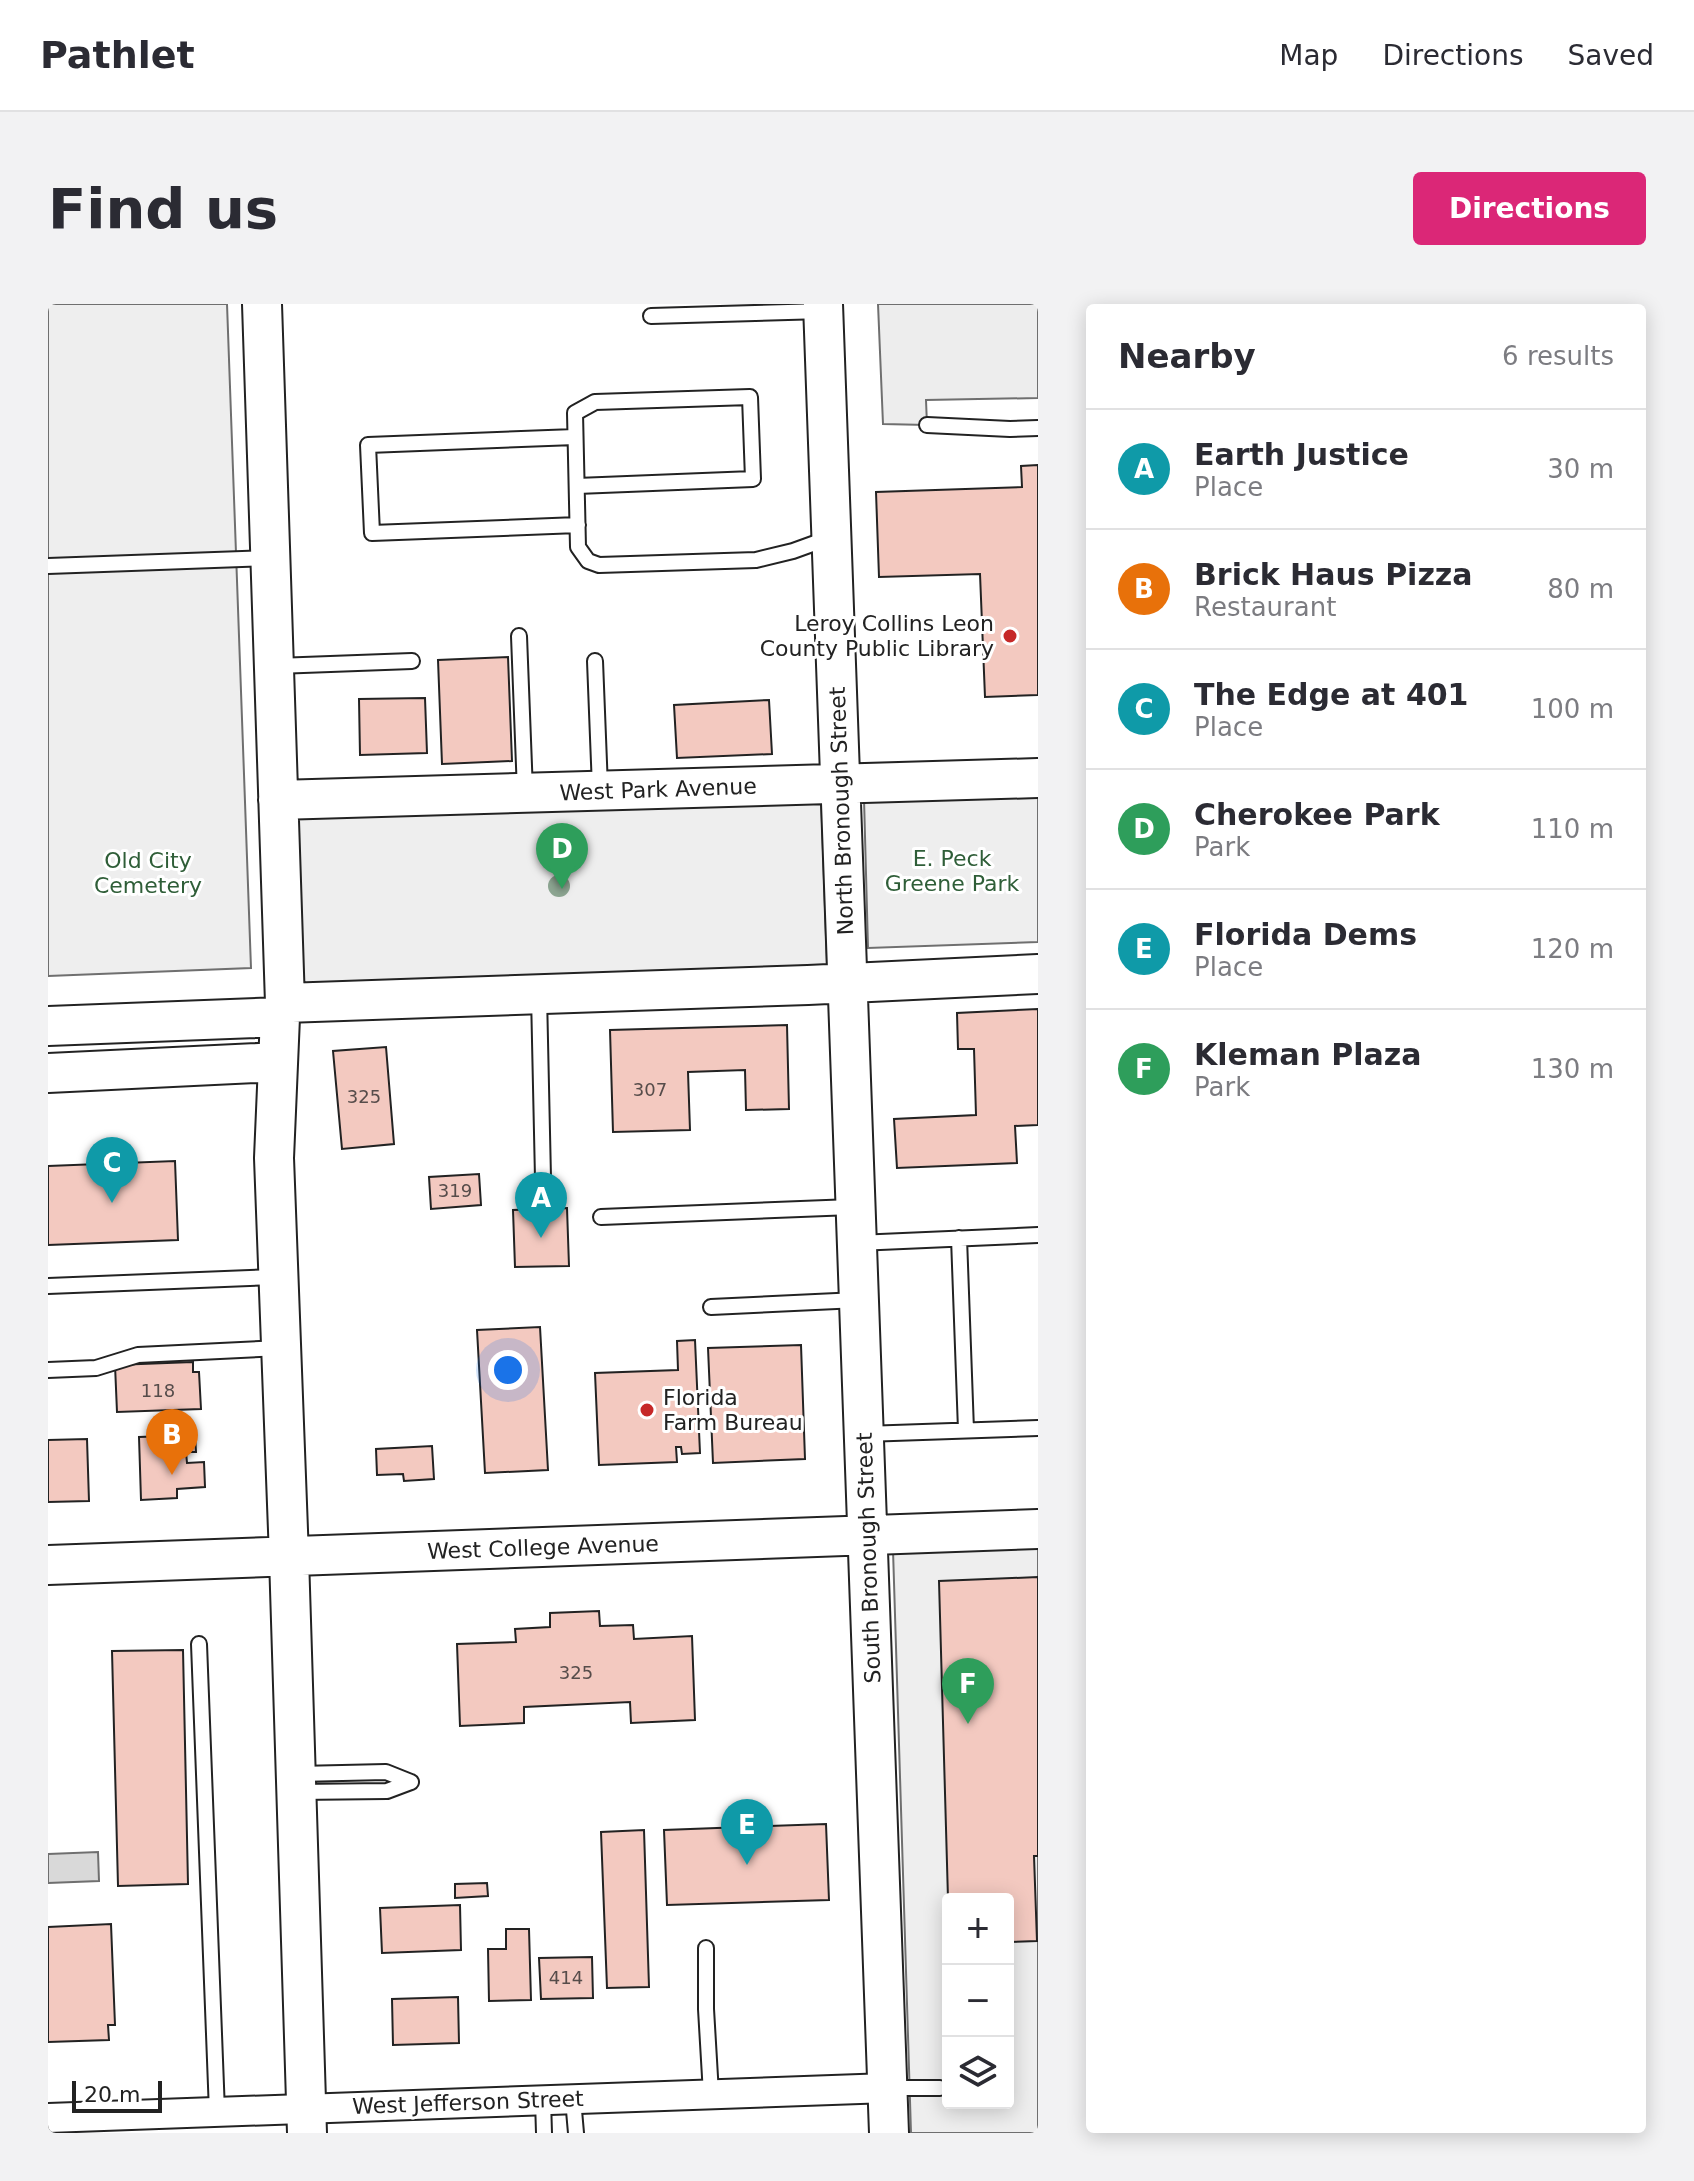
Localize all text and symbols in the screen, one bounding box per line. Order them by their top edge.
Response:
text: Pathlet [40,33,195,77]
text: Map [1279,39,1338,72]
text: Directions [1382,39,1523,72]
text: Saved [1567,39,1654,72]
button: Directions [1413,172,1646,245]
text: Find us [48,176,278,241]
text: Nearby [1118,336,1256,376]
text: 6 results [1502,341,1614,371]
text: Earth Justice [1194,437,1409,472]
text: A [1134,454,1154,484]
text: 30 m [1547,454,1614,484]
text: Place [1194,472,1263,502]
text: Brick Haus Pizza [1194,557,1473,592]
text: B [1134,574,1154,604]
text: 80 m [1547,574,1614,604]
text: Restaurant [1194,592,1336,622]
place label: Leroy Collins Leon County Public Library [760,611,994,661]
marker: Leroy Collins Leon County Public Library [1001,627,1019,645]
text: The Edge at 401 [1194,677,1469,712]
street label: North Bronough Street [825,686,858,936]
text: C [1134,694,1154,724]
text: 100 m [1531,694,1614,724]
text: Place [1194,712,1263,742]
street label: West Park Avenue [559,774,757,805]
text: Cherokee Park [1194,797,1440,832]
text: D [1133,814,1155,844]
text: 110 m [1531,814,1614,844]
pin: D [536,823,588,889]
text: Park [1194,832,1250,862]
park label: E. Peck Greene Park [885,846,1020,896]
park label: Old City Cemetery [94,848,202,898]
text: Florida Dems [1194,917,1417,952]
text: E [1135,934,1153,964]
text: 120 m [1531,934,1614,964]
text: Place [1194,952,1263,982]
text: Kleman Plaza [1194,1037,1421,1072]
text: F [1135,1054,1153,1084]
text: 130 m [1531,1054,1614,1084]
text: Park [1194,1072,1250,1102]
house number: 307 [633,1079,667,1100]
house number: 325 [347,1086,381,1107]
pin: C [86,1137,138,1203]
pin: A [515,1172,567,1238]
house number: 319 [438,1180,472,1201]
your location [488,1350,528,1390]
house number: 118 [141,1380,175,1401]
place label: Florida Farm Bureau [663,1385,803,1435]
marker: Florida Farm Bureau [638,1401,656,1419]
pin: B [146,1409,198,1475]
street label: South Bronough Street [852,1432,885,1684]
street label: West College Avenue [427,1531,659,1564]
pin: F [942,1658,994,1724]
house number: 325 [559,1662,593,1683]
pin: E [721,1799,773,1865]
map controls [942,1893,1014,2109]
button: + [942,1893,1014,1965]
button: − [942,1965,1014,2037]
house number: 414 [549,1967,583,1988]
button: layers [942,2037,1014,2109]
scale bar [72,2077,162,2113]
text: 20 m [84,2082,140,2107]
street label: West Jefferson Street [352,2086,585,2119]

